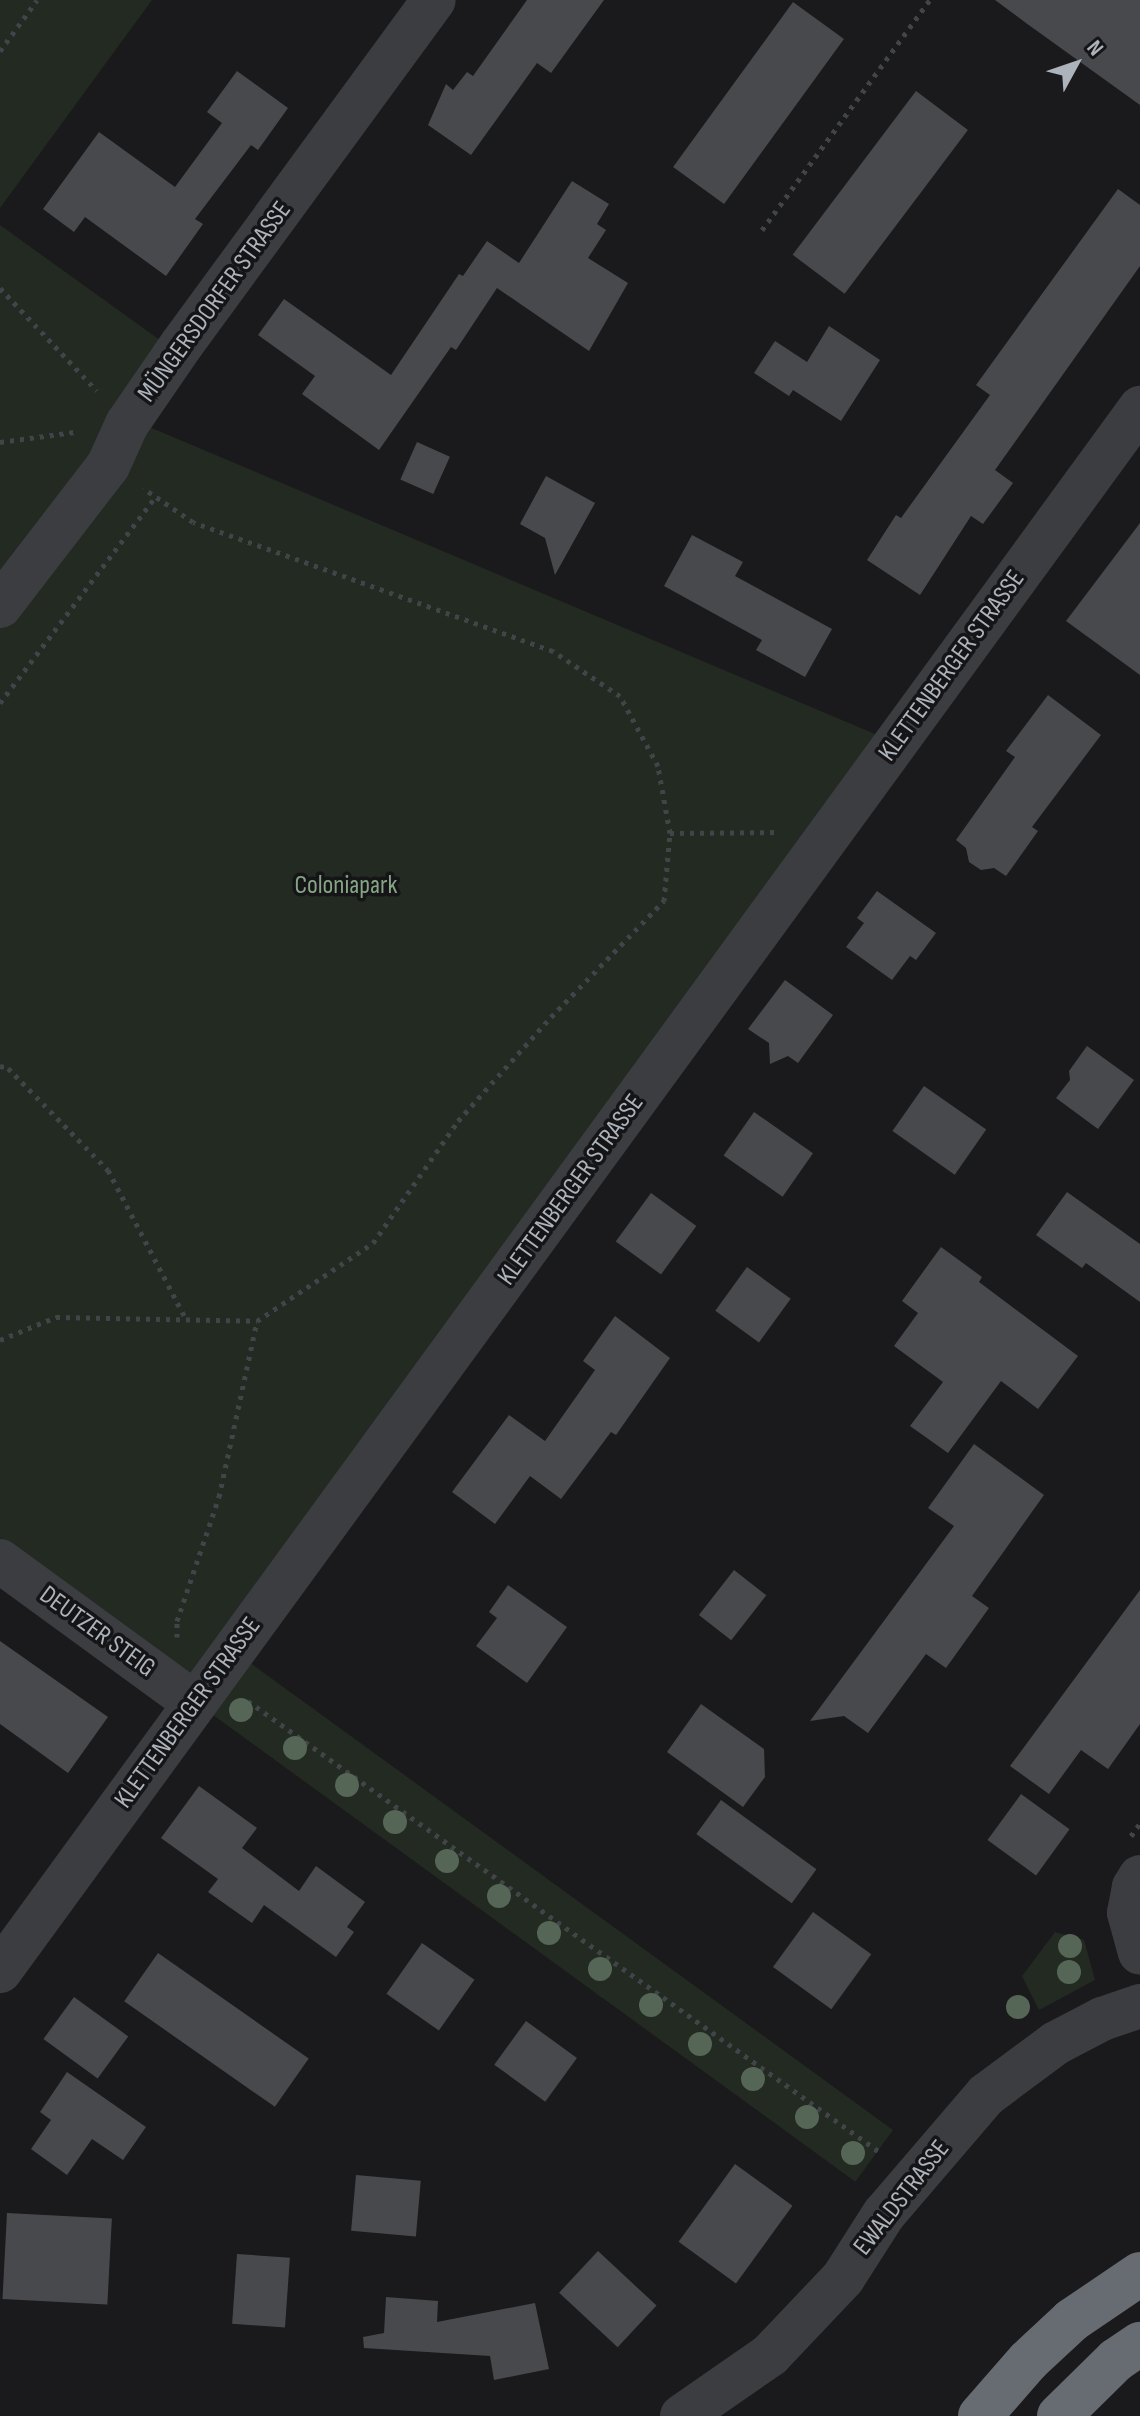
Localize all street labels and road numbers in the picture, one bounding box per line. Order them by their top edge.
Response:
street label: MÜNGERSDORFER STRASSE [132,196,298,408]
street label: KLETTENBERGER STRASSE [872,565,1032,767]
street label: KLETTENBERGER STRASSE [491,1089,651,1291]
street label: DEUTZER STEIG [33,1580,161,1684]
street label: KLETTENBERGER STRASSE [108,1612,268,1814]
street label: EWALDSTRASSE [847,2134,957,2262]

